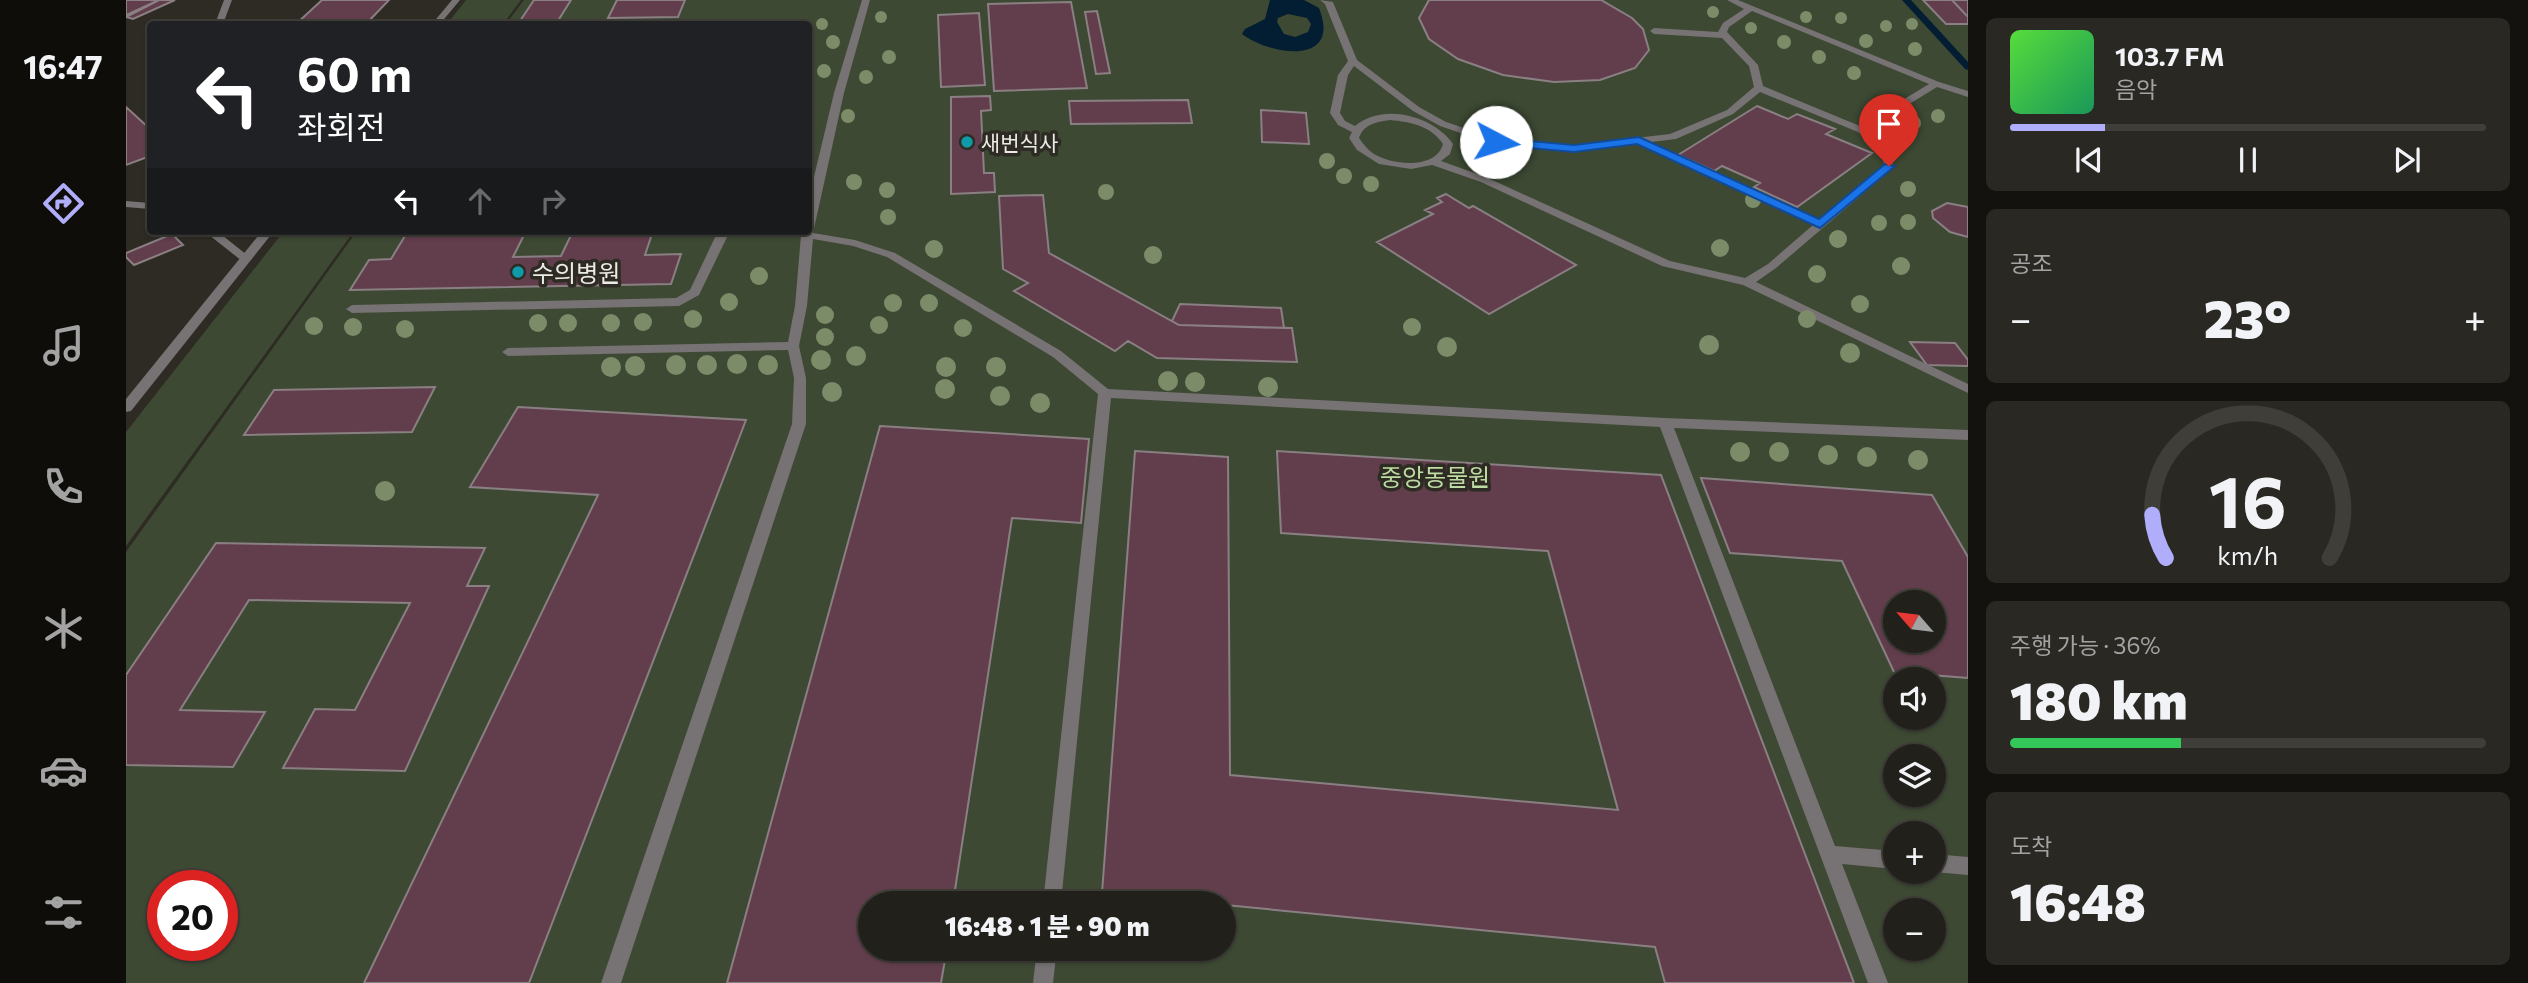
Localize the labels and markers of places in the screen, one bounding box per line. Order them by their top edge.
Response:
pin [1859,94,1919,166]
place label: 새번식사 [981,130,1058,155]
marker: 새번식사 [959,134,975,150]
place label: 수의병원 [532,258,620,287]
marker: 수의병원 [510,264,526,280]

